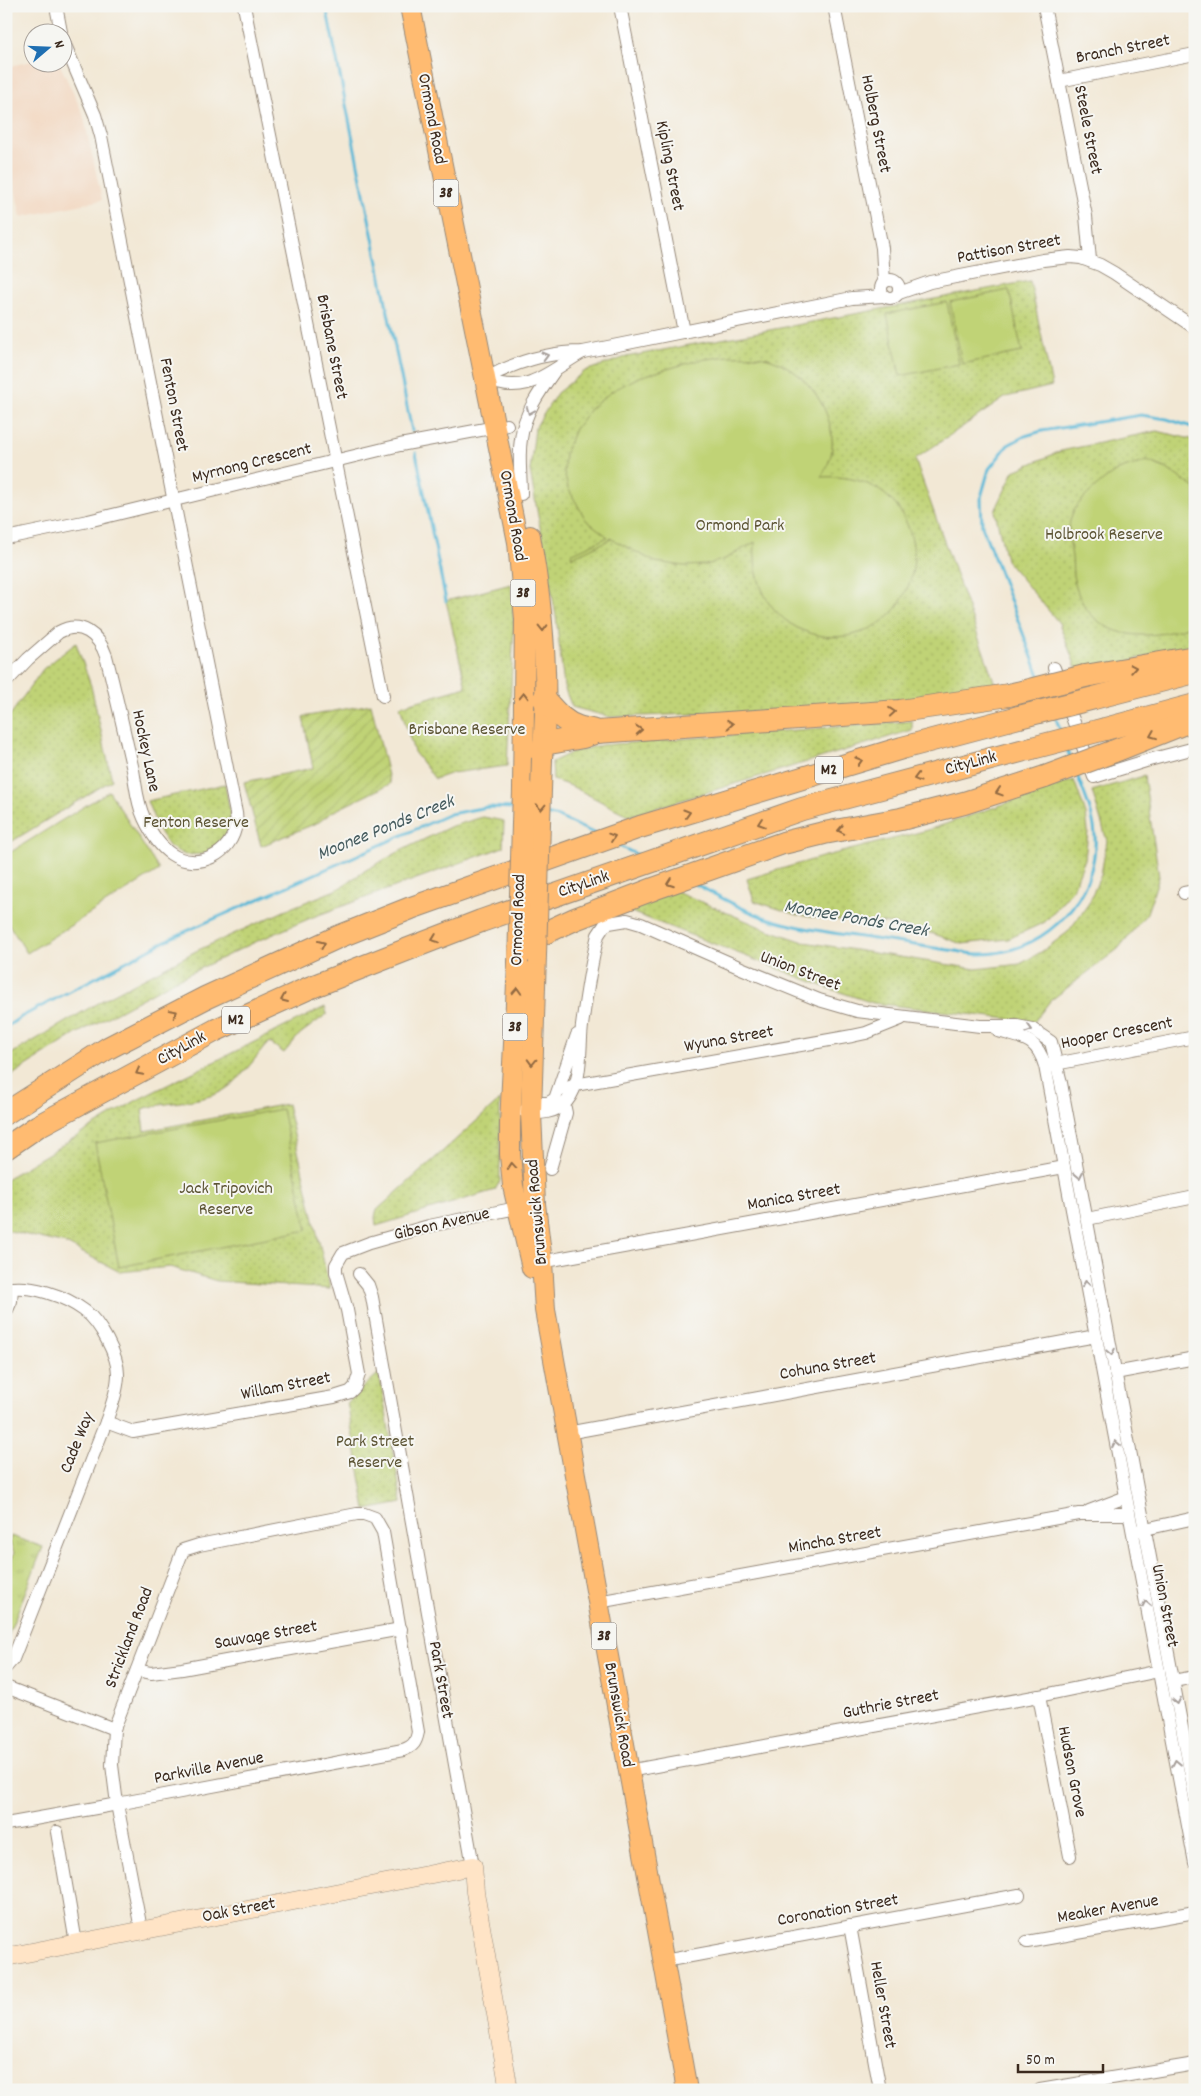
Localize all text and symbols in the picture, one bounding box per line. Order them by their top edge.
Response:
north arrow [22,22,72,72]
street label: Branch Street [1074,29,1173,71]
text: N [48,38,69,51]
street label: Ormond Road [410,71,452,167]
street label: Holberg Street [853,73,897,176]
street label: Steele Street [1066,83,1108,177]
street label: Kipling Street [648,119,690,214]
road number: 38 [434,180,458,207]
street label: Pattison Street [955,229,1063,271]
street label: Brisbane Street [309,292,353,402]
one-way arrow [541,351,550,362]
street label: Fenton Street [152,356,194,454]
one-way arrow [525,406,536,415]
street label: Myrnong Crescent [190,437,315,491]
street label: Ormond Road [492,469,532,563]
park label: Ormond Park [696,514,784,539]
park label: Holbrook Reserve [1045,523,1163,548]
road number: 38 [510,580,536,606]
one-way arrow [538,625,548,633]
one-way arrow [1129,663,1138,673]
one-way arrow [519,692,529,700]
one-way arrow [889,707,897,718]
street label: Hockey Lane [124,708,166,794]
park label: Brisbane Reserve [409,718,526,743]
one-way arrow [727,719,735,730]
one-way arrow [635,724,643,735]
one-way arrow [1149,729,1158,740]
street label: CityLink [942,745,1000,783]
road number: M2 [815,756,843,784]
one-way arrow [854,756,862,766]
one-way arrow [914,773,922,783]
one-way arrow [995,786,1003,796]
water label: Moonee Ponds Creek [313,788,461,869]
one-way arrow [536,804,546,811]
one-way arrow [682,809,690,819]
park label: Fenton Reserve [143,811,249,836]
one-way arrow [758,817,766,827]
one-way arrow [836,825,845,835]
one-way arrow [607,833,615,843]
street label: CityLink [555,865,613,905]
street label: Ormond Road [505,874,533,966]
one-way arrow [666,877,674,887]
water label: Moonee Ponds Creek [782,894,932,946]
one-way arrow [431,932,440,943]
one-way arrow [317,940,326,951]
street label: Union Street [756,945,844,999]
one-way arrow [511,986,522,994]
one-way arrow [280,993,289,1004]
road number: M2 [222,1006,250,1034]
one-way arrow [169,1009,178,1019]
street label: Hooper Crescent [1059,1011,1175,1057]
road number: 38 [502,1014,528,1040]
street label: Wyuna Street [683,1020,776,1060]
one-way arrow [1024,1023,1033,1034]
street label: CityLink [153,1025,211,1073]
one-way arrow [527,1058,538,1066]
one-way arrow [136,1066,145,1076]
street label: Brunswick Road [521,1158,555,1266]
one-way arrow [506,1162,517,1170]
one-way arrow [1073,1170,1083,1179]
park label: Jack Tripovich Reserve [179,1177,273,1223]
street label: Manica Street [745,1177,843,1218]
street label: Gibson Avenue [392,1202,492,1248]
one-way arrow [1082,1280,1092,1289]
street label: Cohuna Street [778,1346,879,1388]
one-way arrow [1106,1347,1116,1356]
street label: Willam Street [239,1366,333,1408]
street label: Cade Way [54,1408,102,1477]
park label: Park Street Reserve [336,1430,415,1476]
one-way arrow [1111,1440,1121,1448]
street label: Mincha Street [787,1520,884,1561]
street label: Union Street [1144,1562,1184,1650]
street label: Strickland Road [99,1584,161,1692]
one-way arrow [1141,1599,1152,1608]
street label: Sauvage Street [213,1615,320,1657]
road number: 38 [592,1622,616,1650]
street label: Park Street [421,1639,459,1721]
street label: Brunswick Road [596,1661,640,1769]
street label: Guthrie Street [841,1683,942,1727]
one-way arrow [1171,1696,1181,1705]
street label: Hudson Grove [1050,1724,1092,1820]
street label: Parkville Avenue [152,1746,266,1792]
one-way arrow [1171,1759,1182,1768]
street label: Coronation Street [776,1888,901,1934]
street label: Meaker Avenue [1055,1889,1161,1931]
street label: Oak Street [200,1892,278,1930]
street label: Heller Street [862,1959,902,2051]
scale bar [1018,2041,1104,2073]
text: 50 m [1026,2050,1055,2072]

